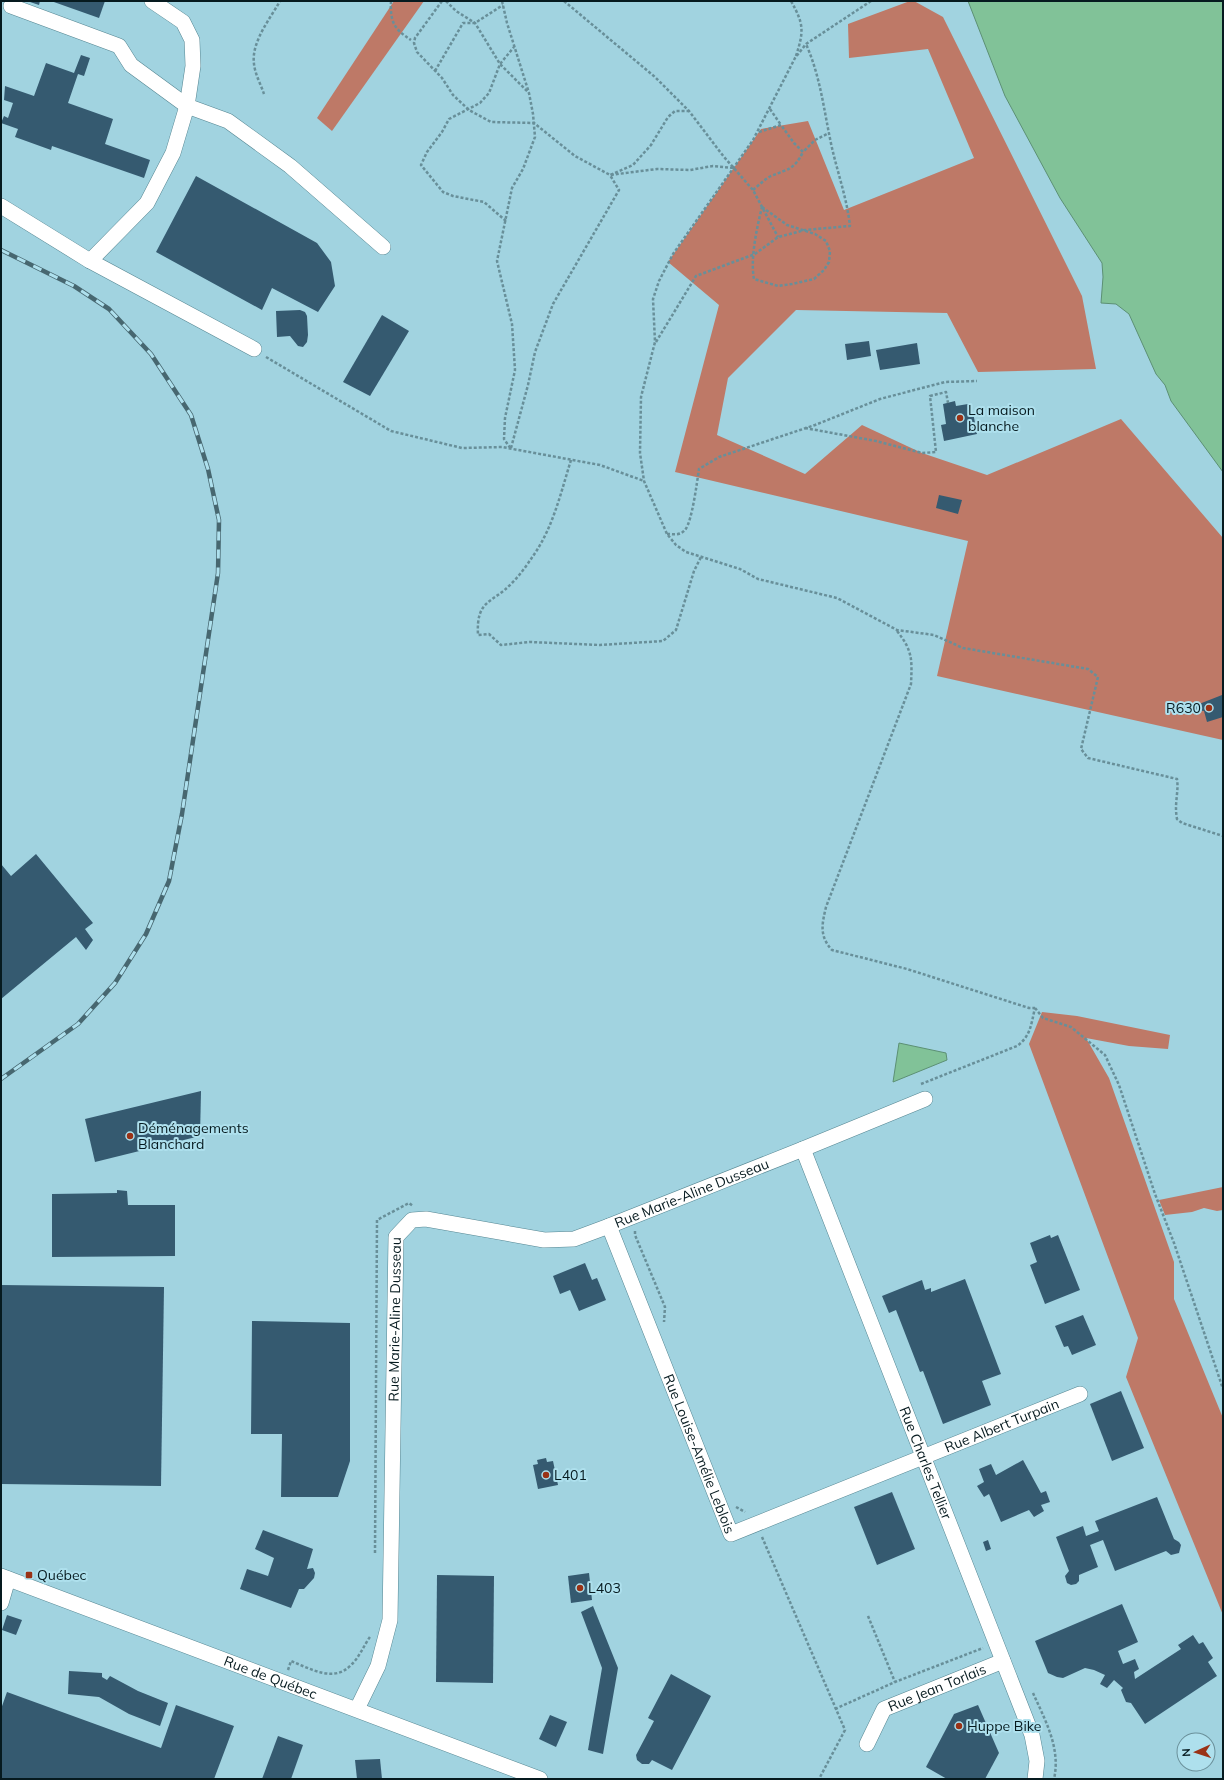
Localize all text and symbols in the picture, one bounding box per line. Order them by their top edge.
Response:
place label: La maison blanche [968,401,1035,435]
marker: La maison blanche [955,413,965,423]
place label: R630 [1166,699,1201,717]
marker: R630 [1204,703,1214,713]
place label: Déménagements Blanchard [138,1119,249,1153]
marker: Déménagements Blanchard [125,1131,135,1141]
street label: Rue Marie-Aline Dusseau [612,1154,771,1232]
street label: Rue Marie-Aline Dusseau [384,1237,405,1402]
street label: Rue Louise-Amélie Leblois [660,1371,739,1536]
street label: Rue Albert Turpain [942,1394,1062,1456]
street label: Rue Charles Tellier [895,1404,956,1523]
place label: L401 [554,1466,587,1484]
marker: L401 [541,1470,551,1480]
place label: Québec [37,1566,87,1584]
marker: Québec [24,1570,34,1580]
place label: L403 [588,1579,621,1597]
marker: L403 [575,1583,585,1593]
street label: Rue de Québec [221,1652,320,1703]
street label: Rue Jean Torlais [885,1660,989,1715]
place label: Huppe Bike [967,1717,1041,1735]
marker: Huppe Bike [954,1721,964,1731]
north arrow [1176,1732,1216,1772]
text: N [1179,1748,1193,1757]

